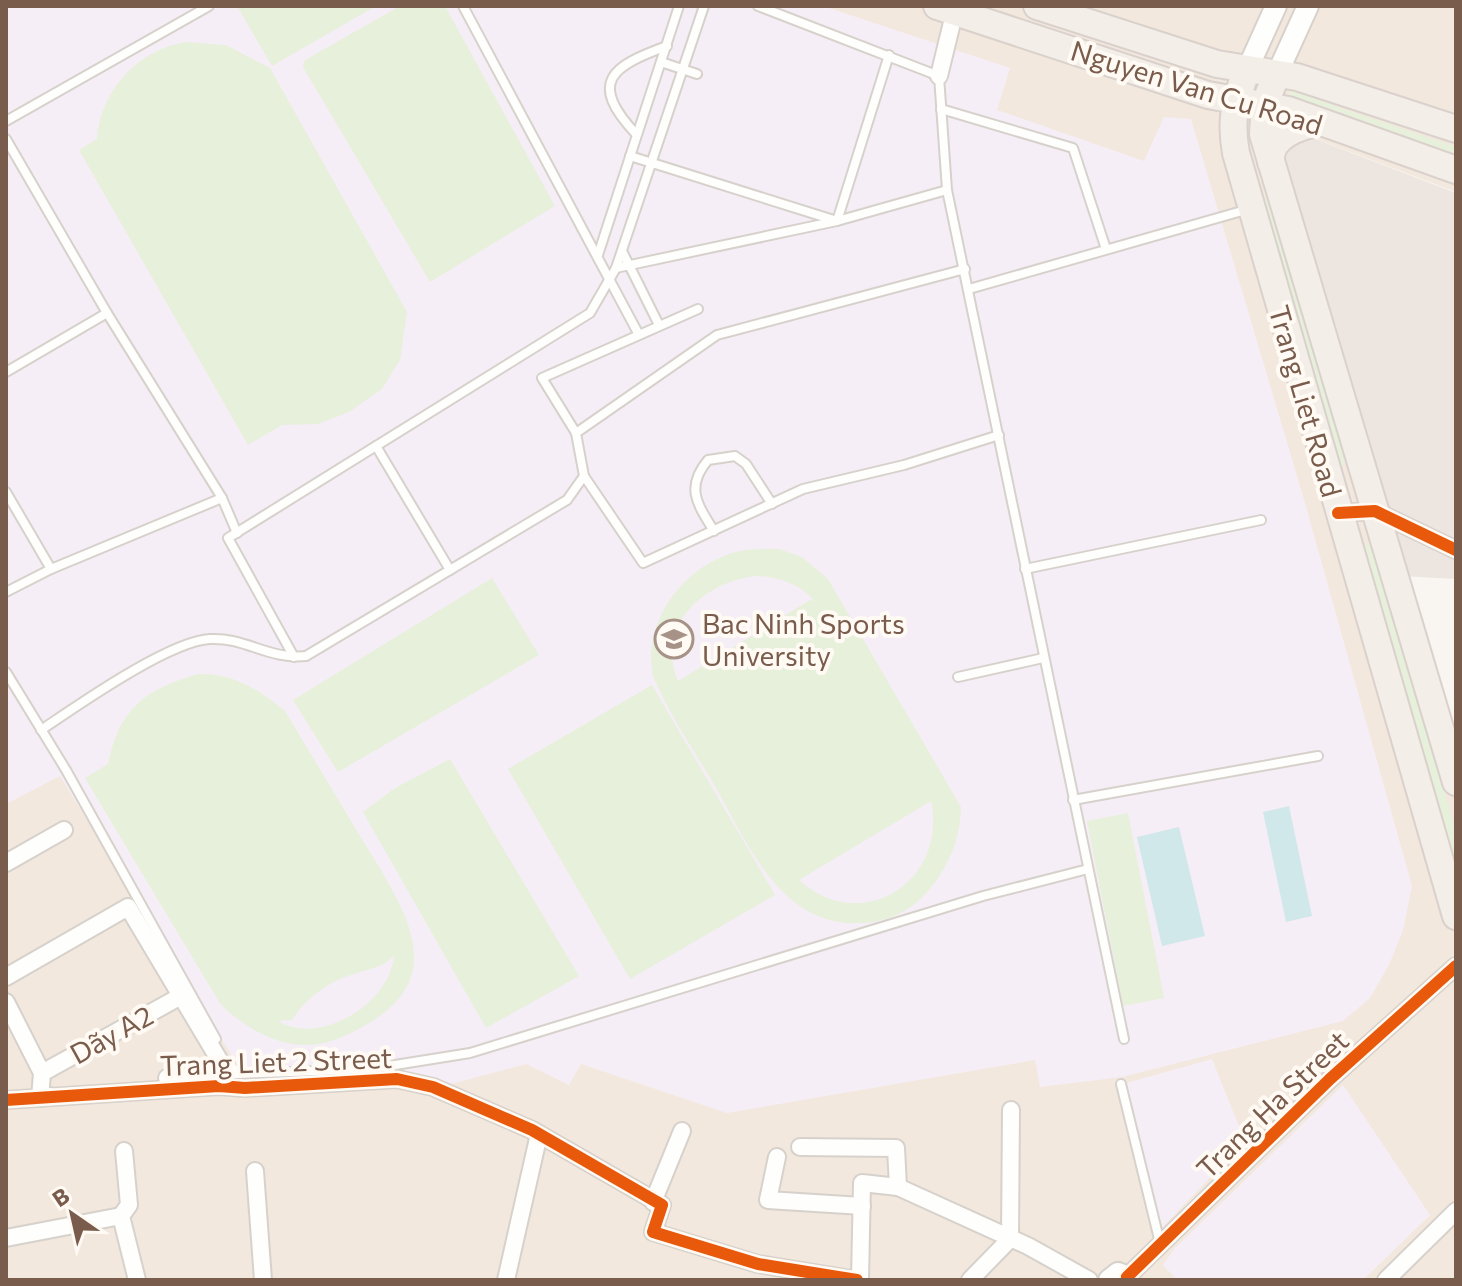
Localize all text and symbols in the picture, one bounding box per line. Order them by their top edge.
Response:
street label: Nguyen Van Cu Road [1067,33,1327,141]
street label: Trang Liet Road [1262,301,1350,501]
place label: Bac Ninh Sports University [702,606,905,672]
school or university icon: Bac Ninh Sports University [653,618,695,660]
street label: Dãy A2 [64,997,158,1071]
street label: Trang Ha Street [1189,1023,1355,1185]
street label: Trang Liet 2 Street [159,1040,393,1082]
north arrow [32,1174,112,1254]
text: B [47,1182,74,1212]

